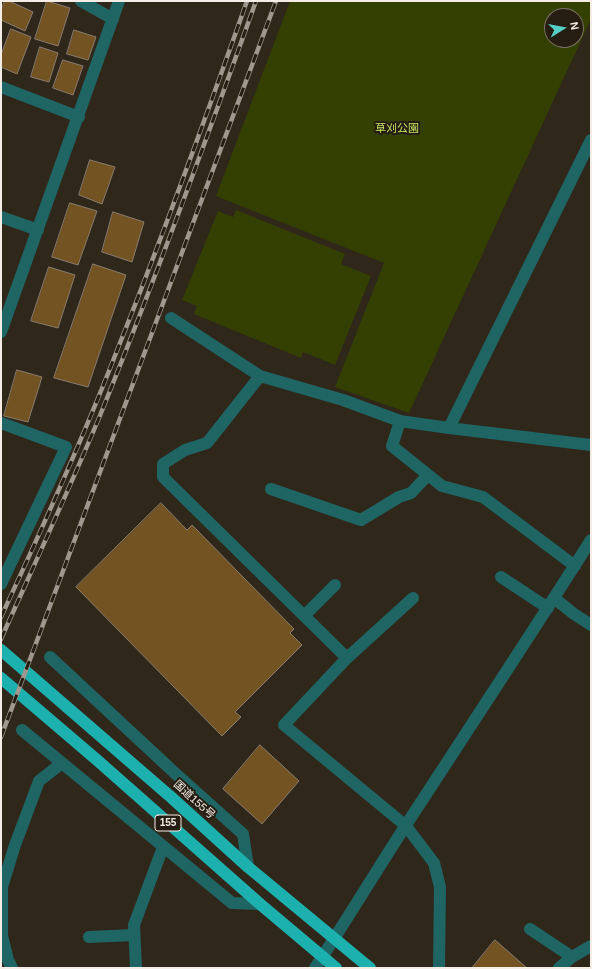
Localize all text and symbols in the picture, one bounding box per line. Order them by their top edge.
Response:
north arrow [544,8,584,48]
text: N [568,21,581,31]
park label: 草刈公園 [375,122,419,136]
street label: 国道155号 [171,778,217,822]
road number: 155 [155,815,181,831]

